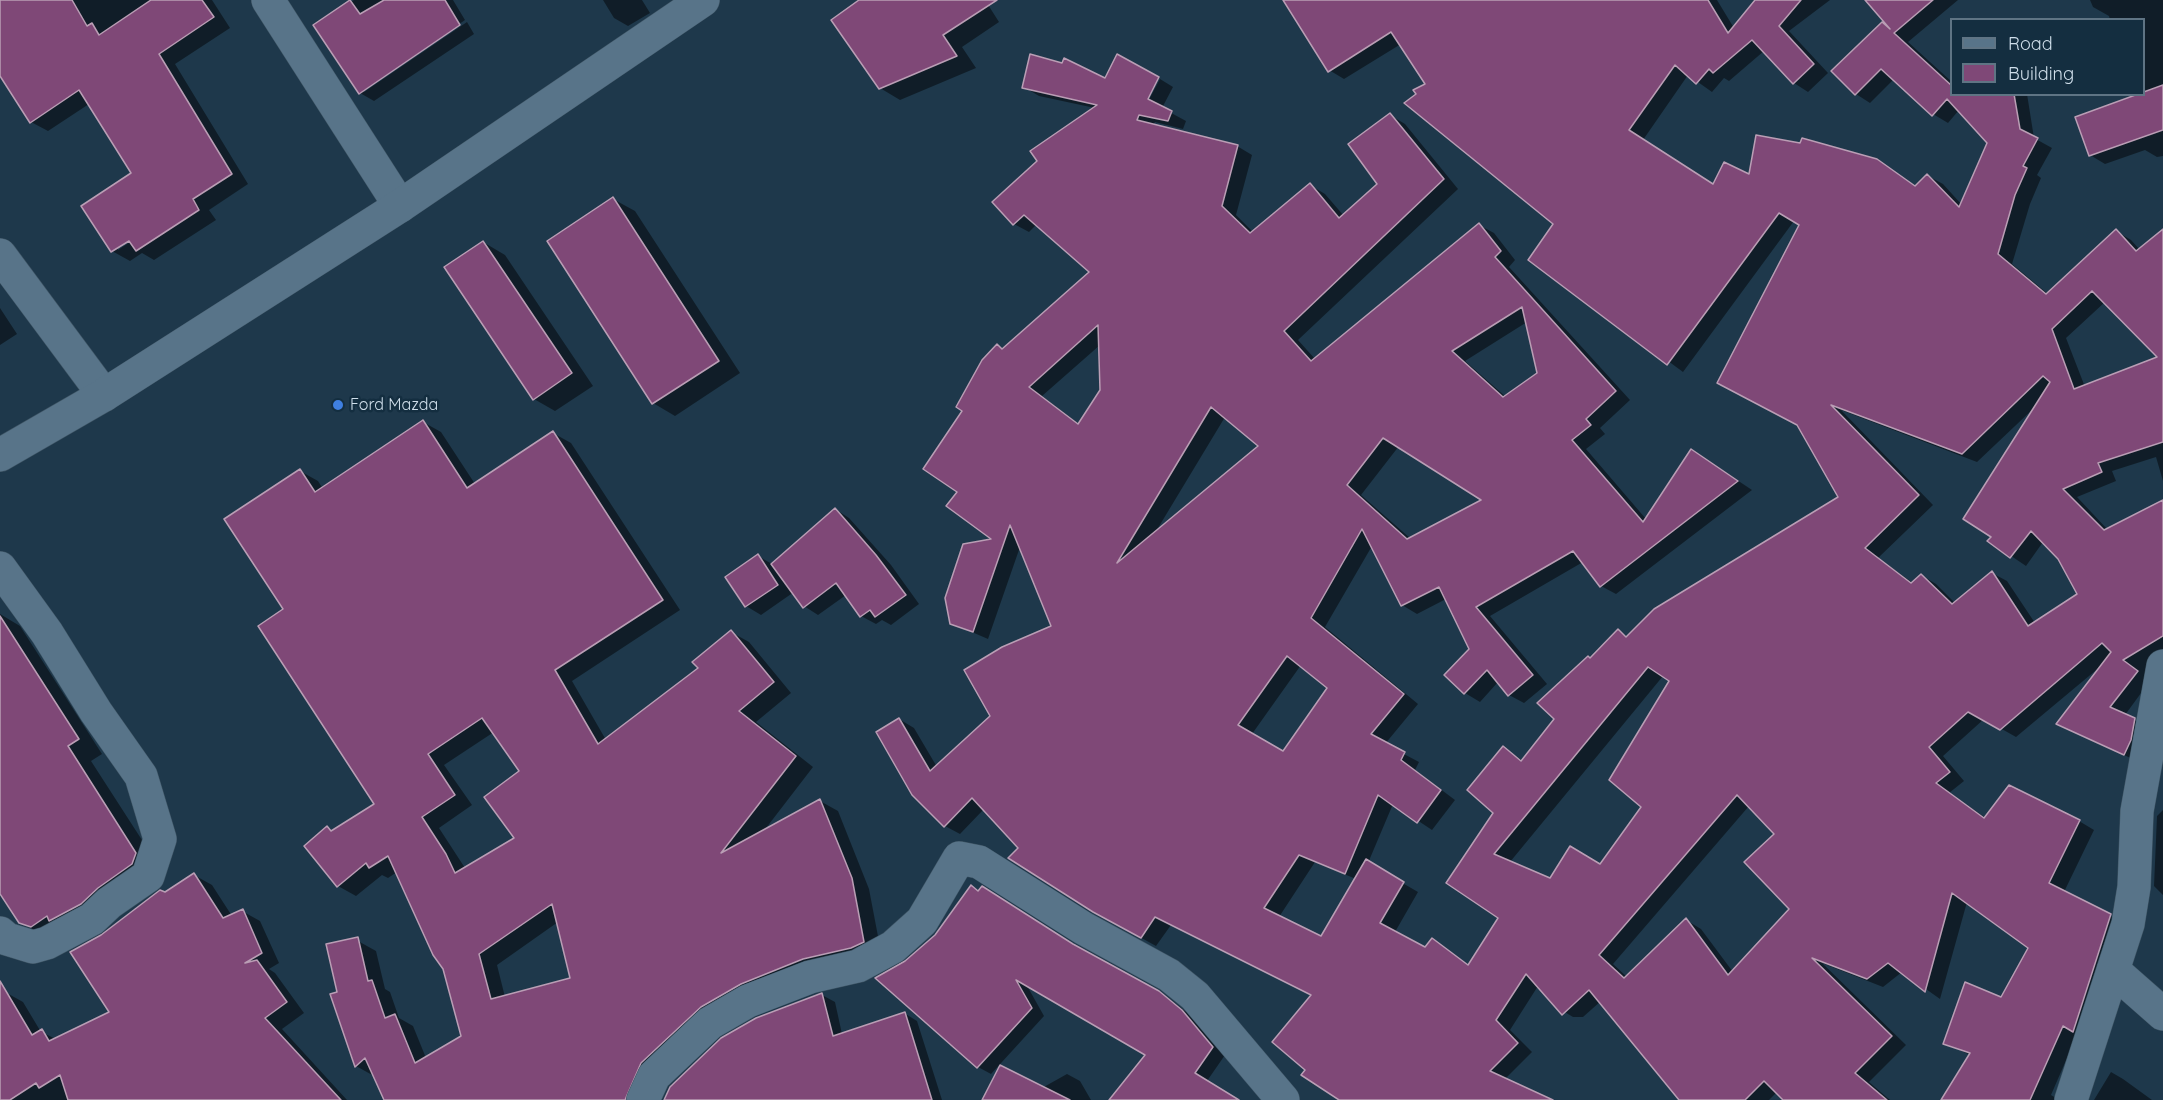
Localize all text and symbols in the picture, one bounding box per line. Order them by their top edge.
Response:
legend [1950,18,2145,96]
text: Road [2008,32,2053,55]
text: Building [2008,62,2074,85]
place label: Ford Mazda [350,395,438,415]
marker: Ford Mazda [331,398,345,412]

